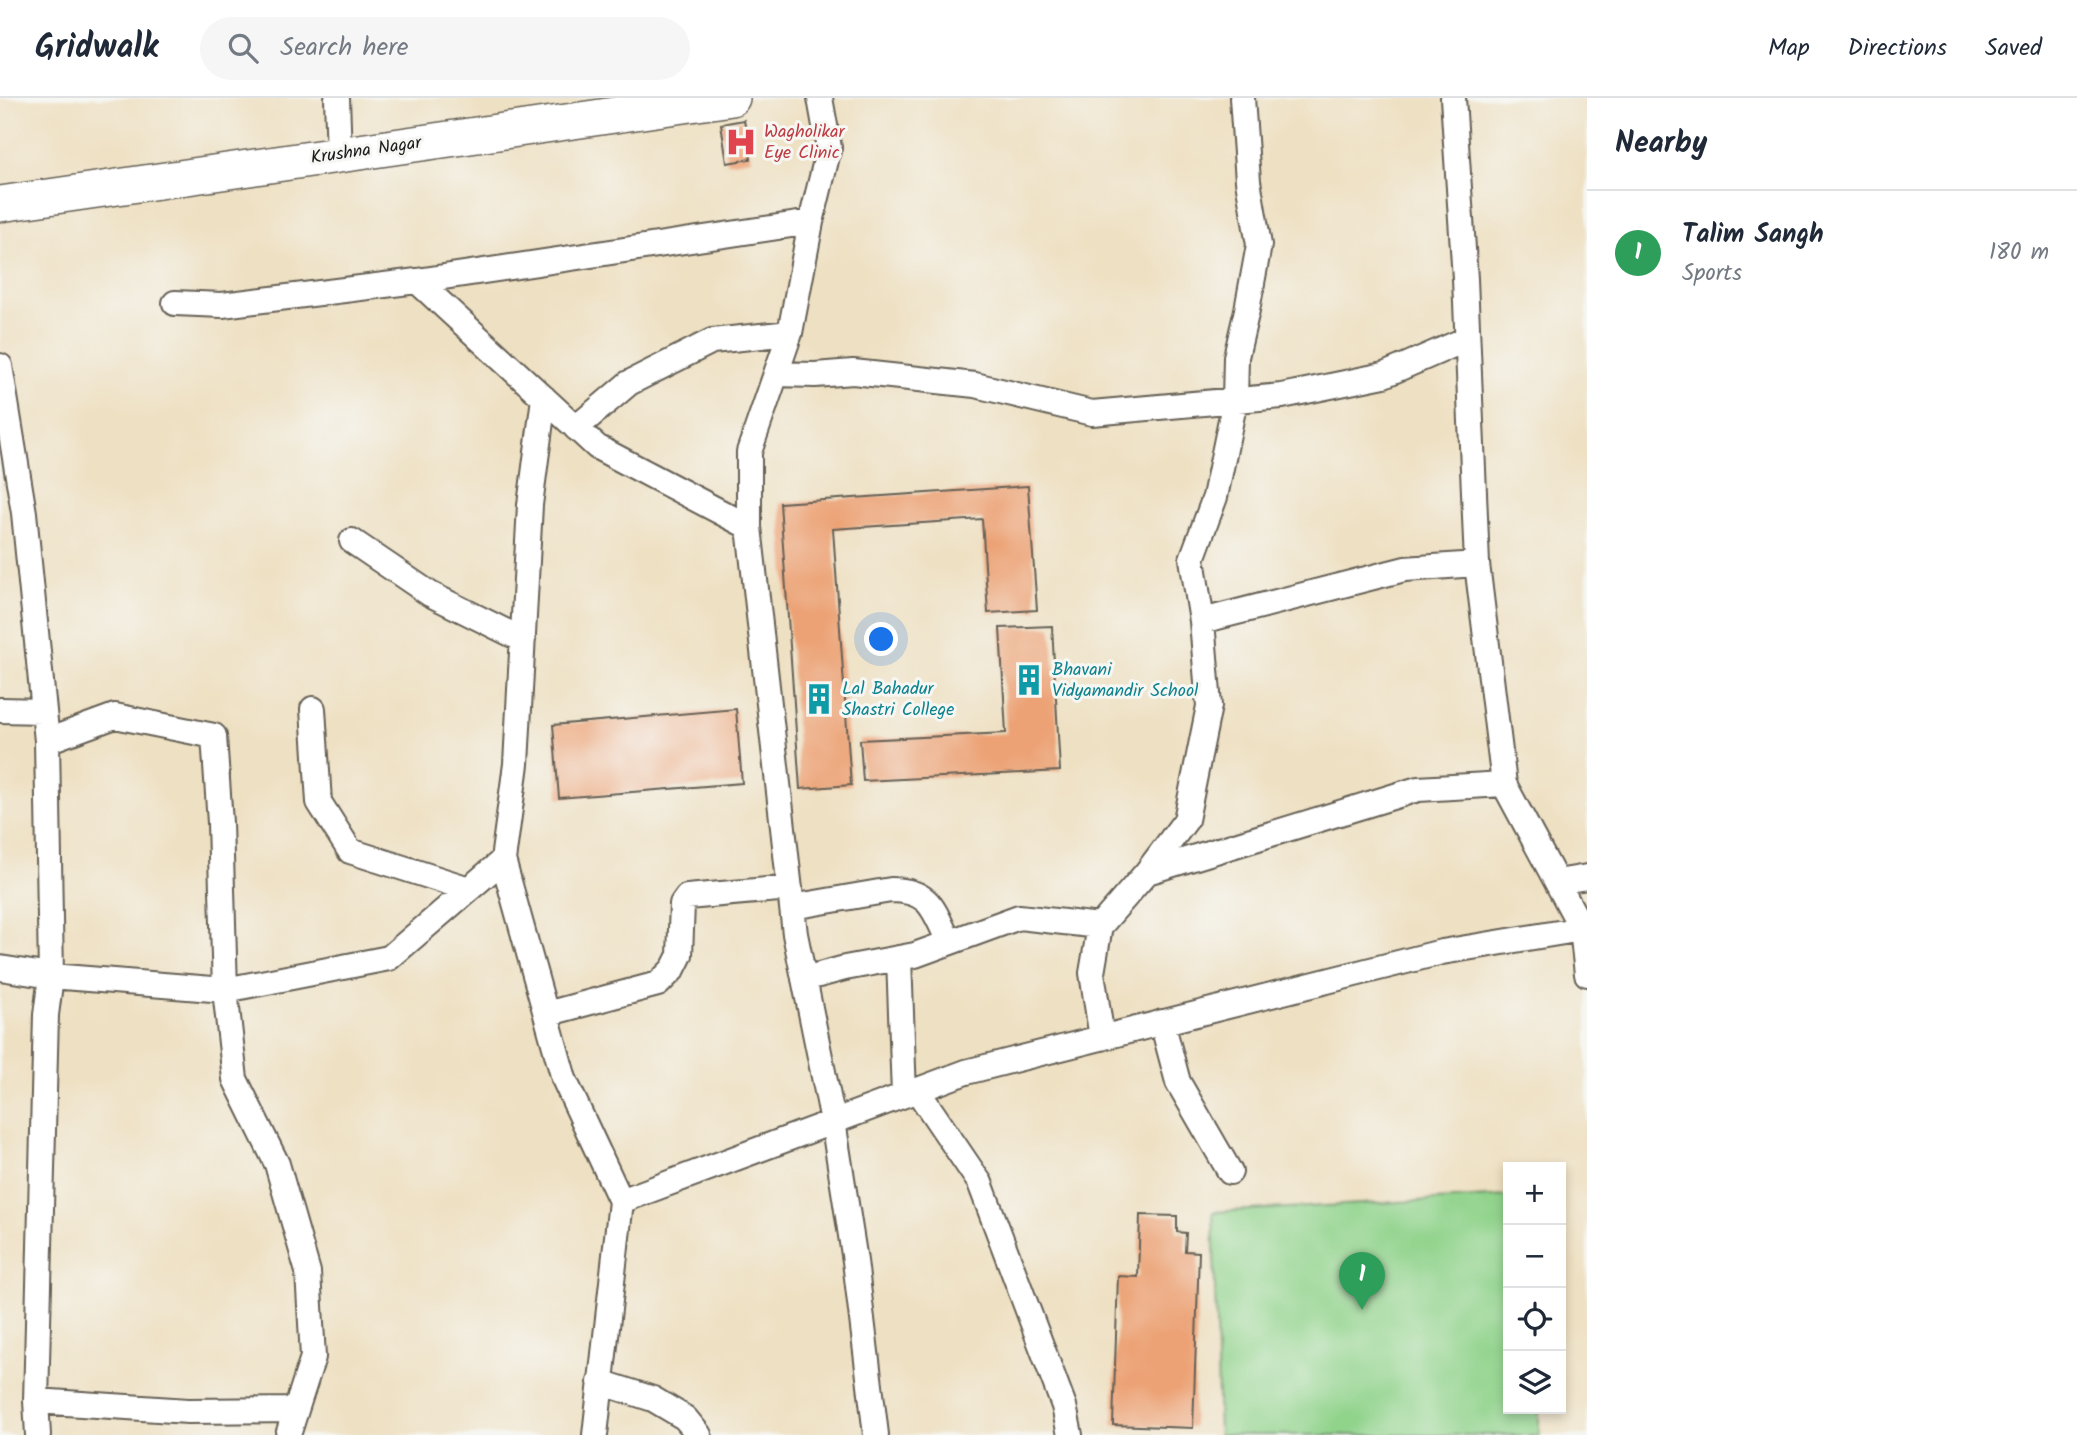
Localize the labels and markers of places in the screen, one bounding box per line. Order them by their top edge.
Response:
place label: Wagholikar Eye Clinic [764,118,845,168]
hospital icon: Wagholikar Eye Clinic [724,125,758,159]
place label: Bhavani Vidyamandir School [1052,656,1199,706]
building icon: Bhavani Vidyamandir School [1012,663,1046,697]
place label: Lal Bahadur Shastri College [842,675,954,725]
building icon: Lal Bahadur Shastri College [802,682,836,716]
pin: 1 [1339,1252,1385,1310]

